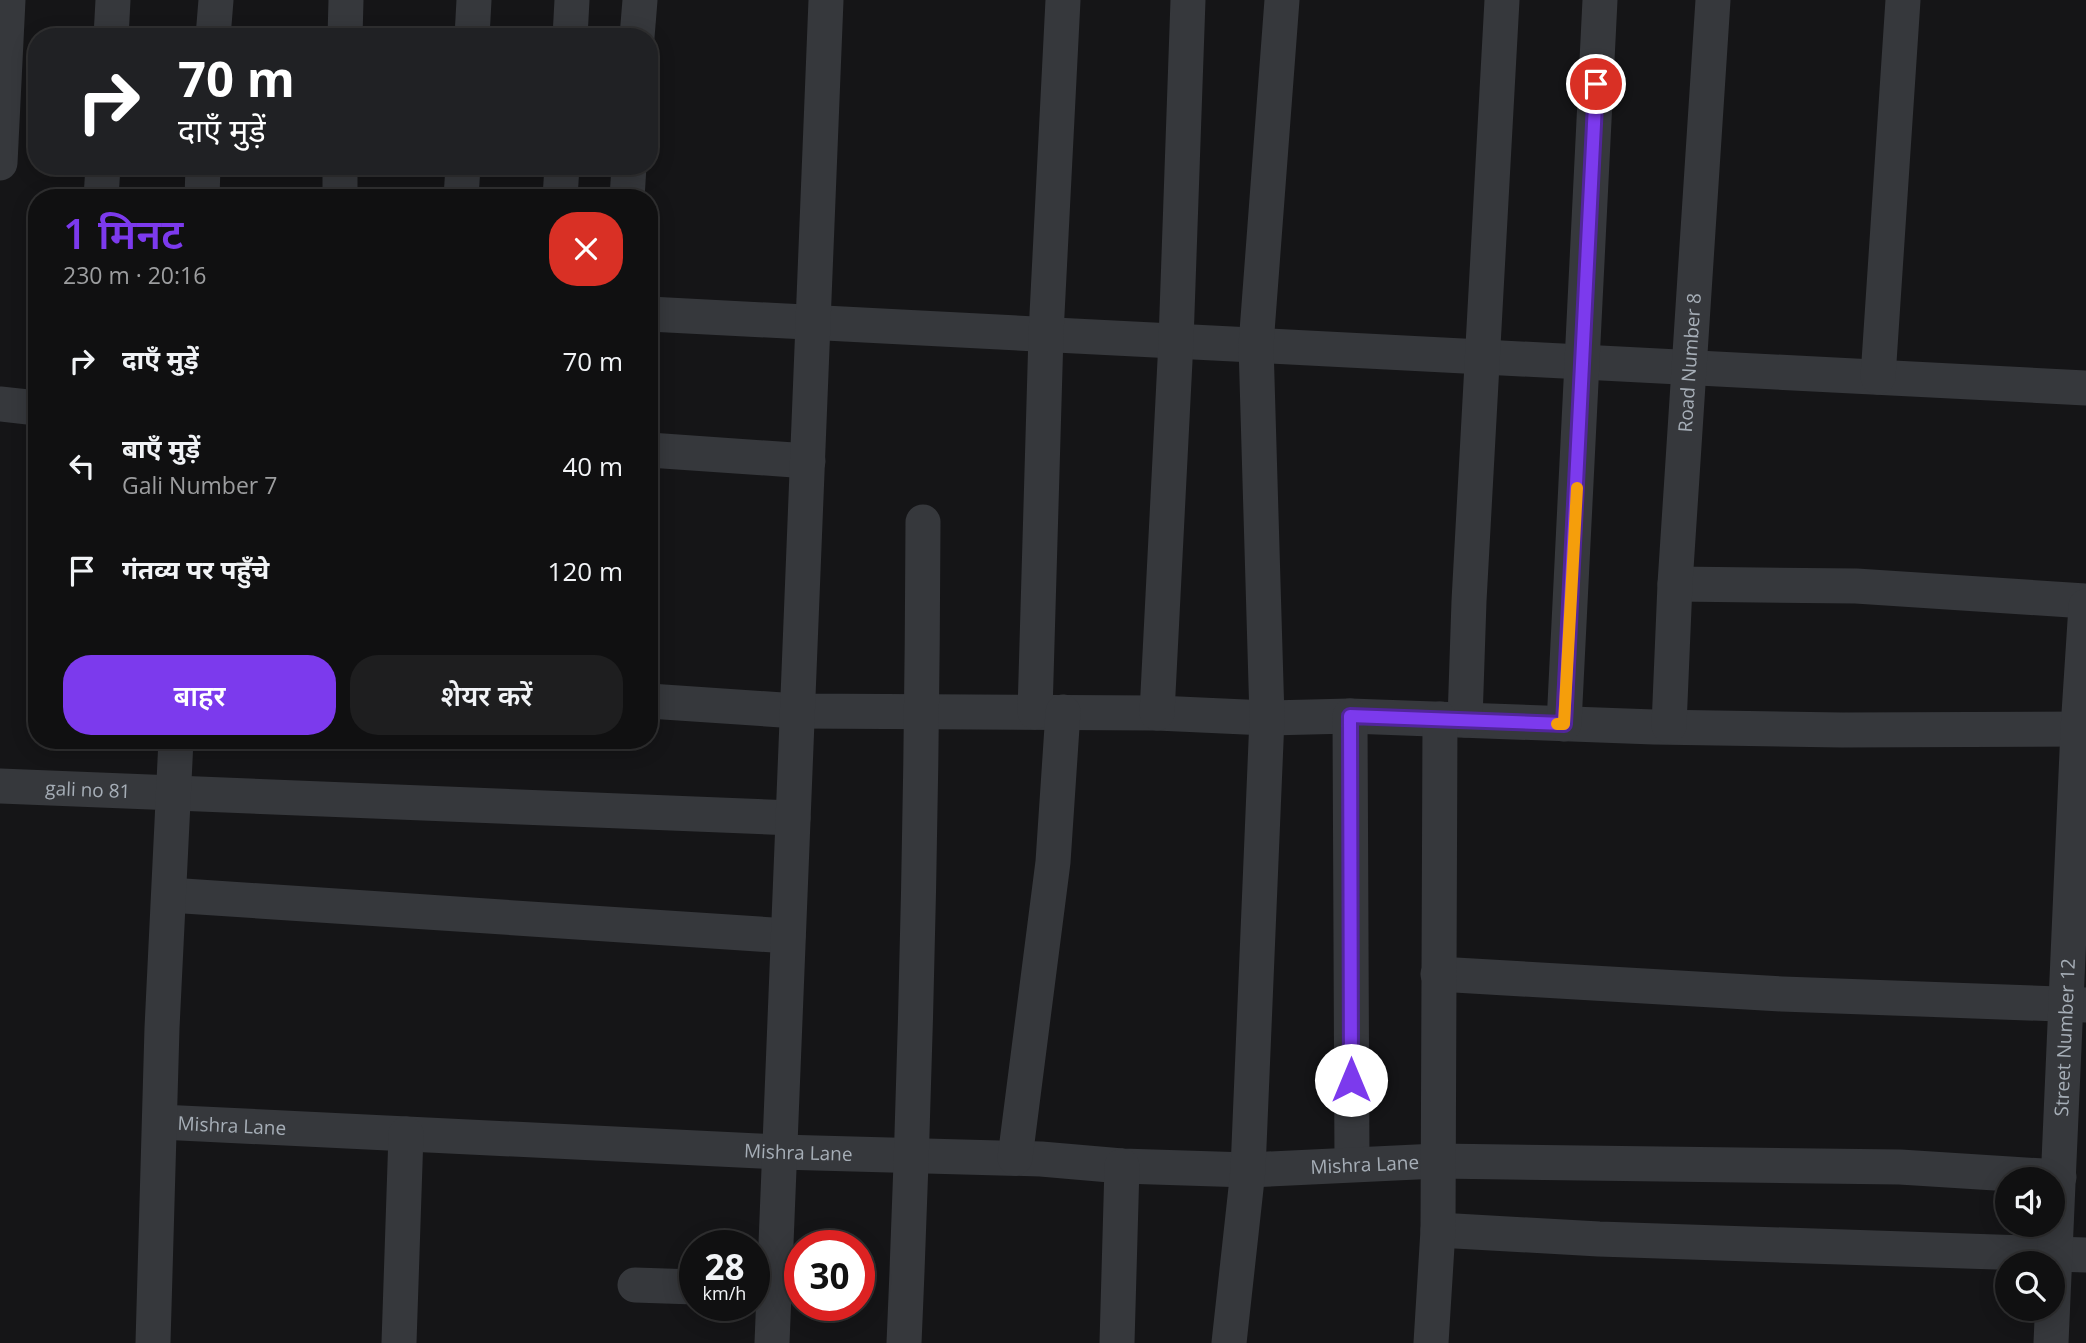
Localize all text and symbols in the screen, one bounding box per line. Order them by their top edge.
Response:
text: 70 m [178,45,295,111]
pin [1566,54,1626,114]
icon: right [63,56,154,147]
icon: arrive [1577,65,1615,103]
text: दाएँ मुड़ें [178,108,266,151]
text: 1 मिनट [63,204,183,261]
button: close [549,212,623,286]
text: 230 m · 20:16 [63,259,206,291]
street label: Road Number 8 [1672,292,1707,433]
text: दाएँ मुड़ें [122,341,199,377]
icon: right [63,342,101,380]
text: 70 m [562,343,623,379]
text: बाएँ मुड़ें [122,430,200,466]
icon: left [63,447,101,485]
text: 40 m [562,448,623,484]
text: Gali Number 7 [122,469,277,501]
text: गंतव्य पर पहुँचे [122,551,269,587]
icon: arrive [63,552,101,590]
text: 120 m [548,553,623,589]
button: बाहर [63,655,336,735]
button: शेयर करें [350,655,623,735]
street label: gali no 81 [45,775,131,804]
street label: Street Number 12 [2048,958,2081,1117]
position arrow [1314,1043,1388,1117]
street label: Mishra Lane [177,1110,287,1141]
street label: Mishra Lane [743,1137,853,1167]
street label: Mishra Lane [1310,1149,1420,1180]
map controls [1995,1167,2065,1321]
button: sound [1995,1167,2065,1237]
speed limit sign: 30 [784,1230,875,1321]
text: 28 [704,1243,745,1290]
button: search [1995,1251,2065,1321]
text: km/h [703,1281,746,1305]

